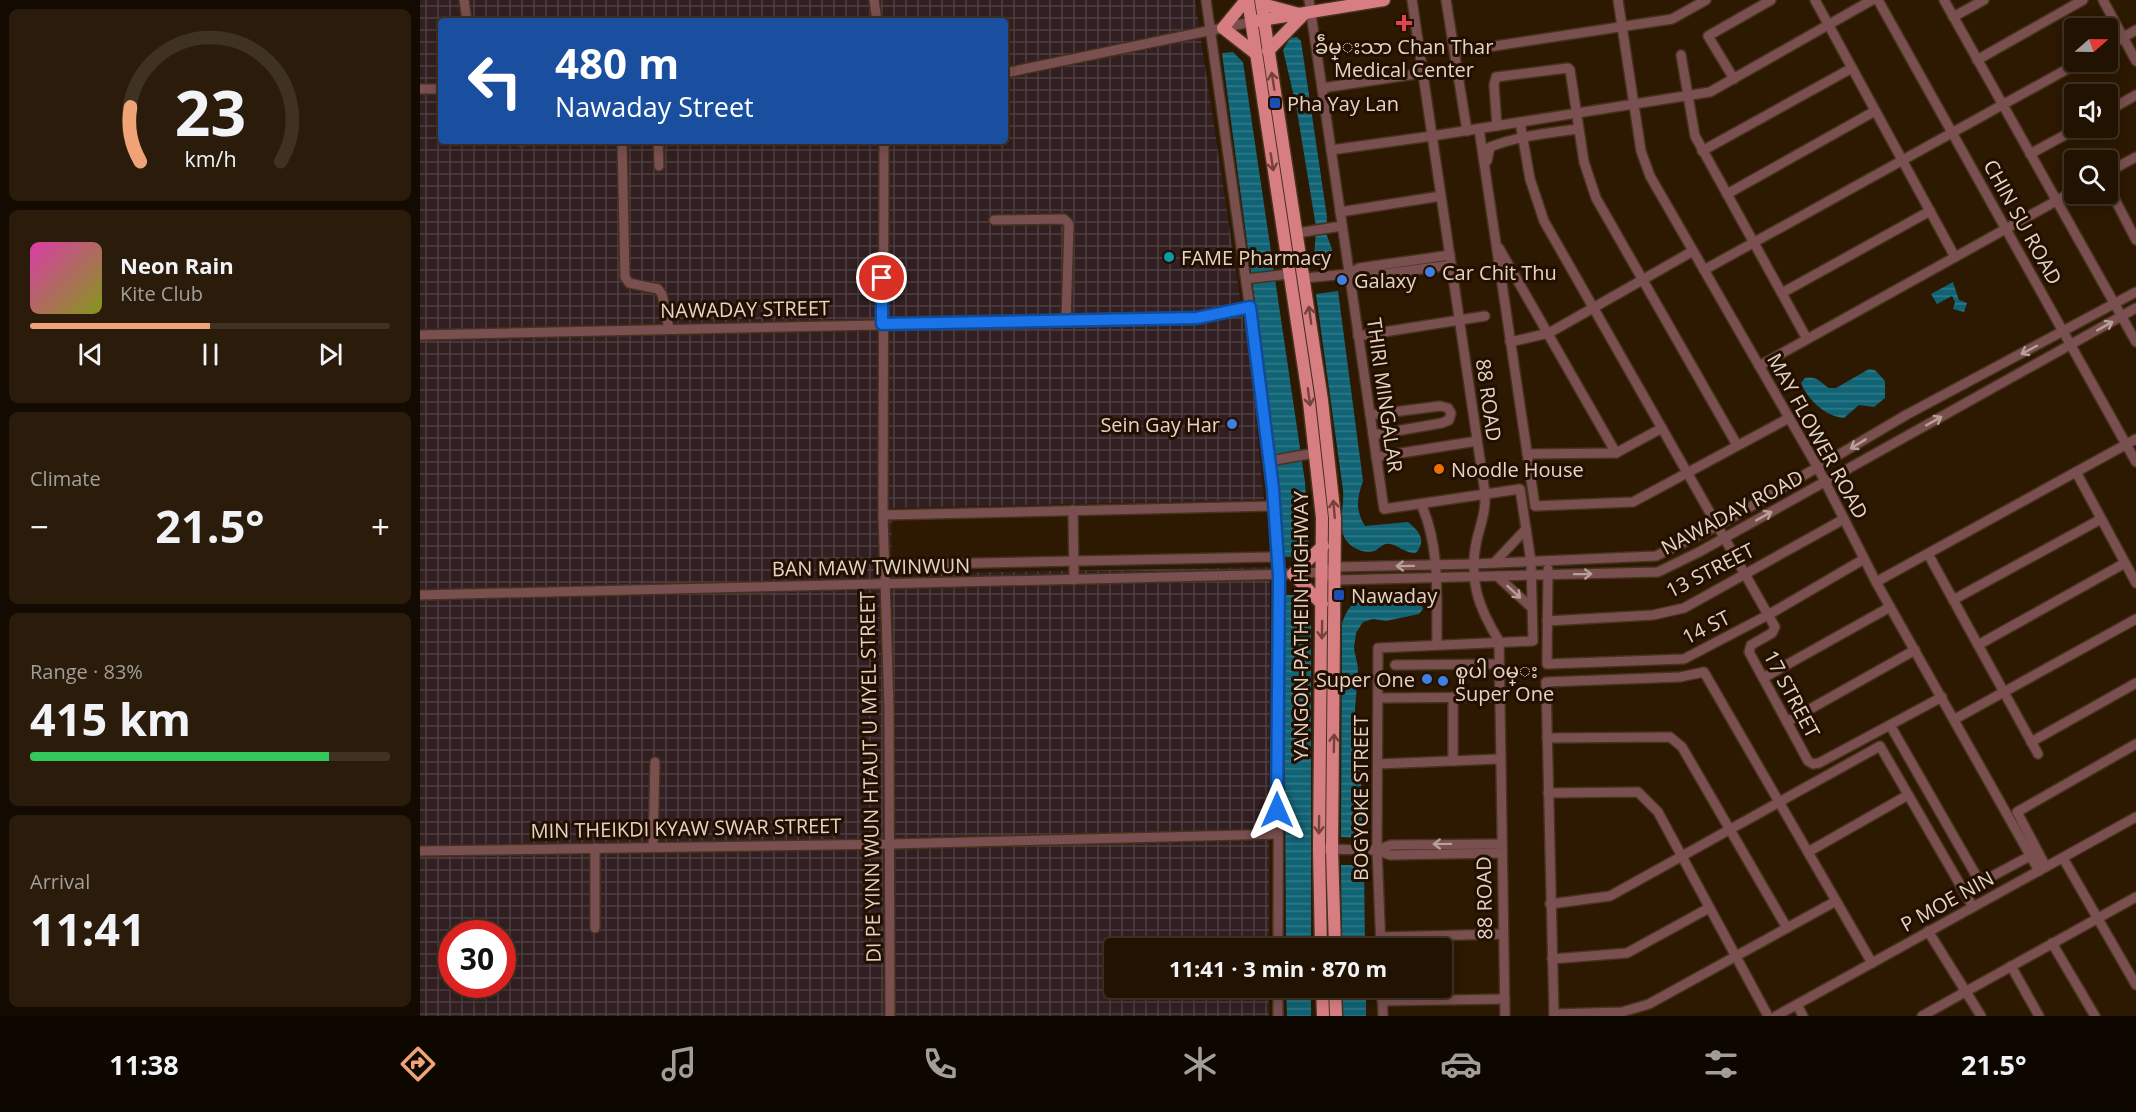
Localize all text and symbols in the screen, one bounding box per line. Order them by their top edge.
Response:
marker: ခဵမ္းသာ Chan Thar Medical Center [1395,14,1413,32]
north arrow [2064,18,2118,72]
map controls [2064,18,2118,204]
place label: ခဵမ္းသာ Chan Thar Medical Center [1315,33,1493,83]
text: 480 m [555,34,679,91]
icon: left [456,42,534,120]
text: 23 [174,69,246,154]
one-way arrow [1267,72,1278,91]
button: sound [2064,84,2118,138]
text: Nawaday Street [555,88,754,125]
place label: Pha Yay Lan [1287,90,1399,117]
marker: Pha Yay Lan [1268,96,1282,110]
text: km/h [184,145,236,174]
button: search [2064,150,2118,204]
one-way arrow [1267,152,1278,172]
street label: CHIN SU ROAD [1978,155,2068,289]
place label: FAME Pharmacy [1181,244,1332,271]
text: Neon Rain [120,250,234,280]
marker: FAME Pharmacy [1162,250,1176,264]
pin [856,252,907,303]
place label: Car Chit Thu [1442,259,1557,286]
icon: arrive [865,261,898,294]
marker: Car Chit Thu [1423,265,1437,279]
place label: Galaxy [1354,267,1417,294]
marker: Galaxy [1335,273,1349,287]
text: Kite Club [120,280,203,307]
street label: NAWADAY STREET [660,294,830,324]
one-way arrow [1304,306,1315,326]
street label: THIRI MINGALAR [1361,316,1409,475]
one-way arrow [2096,320,2113,332]
icon: previous [74,338,107,371]
icon: pause [194,338,227,371]
icon: next [314,338,347,371]
one-way arrow [2021,345,2039,356]
street label: MAY FLOWER ROAD [1761,348,1875,524]
street label: 88 ROAD [1470,357,1508,443]
one-way arrow [1303,386,1314,406]
place label: Sein Gay Har [1100,411,1220,438]
one-way arrow [1925,415,1943,426]
marker: Sein Gay Har [1225,417,1239,431]
one-way arrow [1850,438,1867,450]
place label: Noodle House [1451,456,1584,483]
marker: Noodle House [1432,462,1446,476]
street label: NAWADAY ROAD [1656,463,1808,561]
text: Climate [30,465,101,492]
street label: YANGON-PATHEIN HIGHWAY [1287,490,1314,761]
text: 21.5° [155,495,265,556]
one-way arrow [1329,499,1340,519]
text: − [30,504,49,549]
text: + [371,504,390,549]
one-way arrow [1755,510,1772,522]
street label: 13 STREET [1661,536,1759,604]
street label: BAN MAW TWINWUN [772,552,970,582]
one-way arrow [1396,560,1416,572]
one-way arrow [1573,568,1593,579]
place label: Nawaday [1351,582,1438,609]
one-way arrow [1507,585,1522,599]
marker: Nawaday [1332,588,1346,602]
street label: DI PE YINN WUN HTAUT U MYEL STREET [853,591,887,963]
street label: 14 ST [1678,604,1734,650]
one-way arrow [1316,620,1328,640]
street label: 17 STREET [1758,645,1826,743]
place label: စူပါ ၀မ္း Super One [1455,657,1554,707]
text: Range · 83% [30,658,143,685]
place label: Super One [1316,666,1415,693]
marker: Super One [1420,672,1434,686]
marker: စူပါ ၀မ္း Super One [1436,674,1450,688]
text: 415 km [30,688,191,749]
street label: BOGYOKE STREET [1347,715,1374,881]
one-way arrow [1328,733,1340,753]
position arrow [1245,778,1309,842]
street label: MIN THEIKDI KYAW SWAR STREET [530,812,842,844]
one-way arrow [1314,815,1325,835]
one-way arrow [1433,839,1453,850]
street label: 88 ROAD [1470,856,1498,940]
street label: P MOE NIN [1896,864,1998,938]
text: Arrival [30,868,90,895]
text: 11:41 [30,898,146,959]
speed limit sign: 30 [438,920,516,998]
text: 11:41 · 3 min · 870 m [1169,953,1387,983]
icon: directions [397,1043,439,1085]
icon: music [658,1043,700,1085]
icon: phone [919,1043,961,1085]
icon: climate [1179,1043,1221,1085]
icon: car [1440,1043,1482,1085]
icon: filters [1700,1043,1742,1085]
text: 11:38 [109,1046,179,1083]
text: 21.5° [1961,1046,2027,1083]

